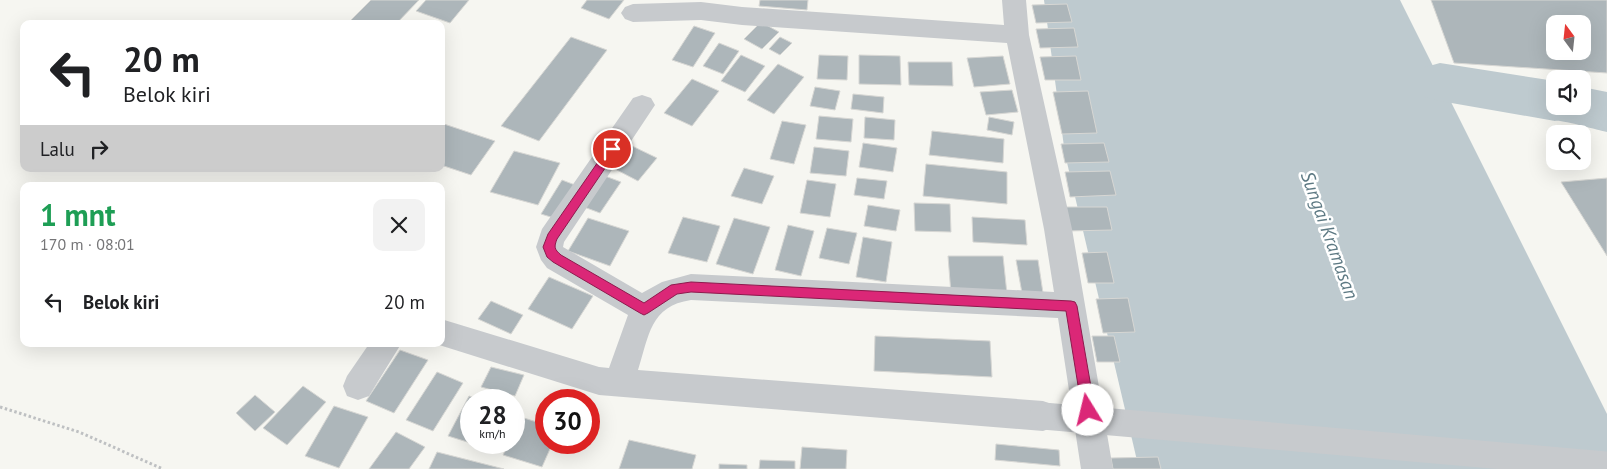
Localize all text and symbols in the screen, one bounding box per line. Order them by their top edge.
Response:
north arrow [1546,15,1591,60]
map controls [1546,15,1591,170]
text: 20 m [123,36,200,82]
icon: left [40,40,105,105]
button: sound [1546,70,1591,115]
text: Belok kiri [123,80,211,108]
button: search [1546,125,1591,170]
pin [591,128,633,170]
icon: right [85,135,113,163]
icon: arrive [598,135,626,163]
text: Lalu [40,137,75,161]
water label: Sungai Kramasan [1296,168,1364,302]
text: 1 mnt [40,195,116,234]
button: close [373,199,425,251]
text: 170 m · 08:01 [40,234,135,254]
icon: left [40,288,68,316]
text: Belok kiri [83,290,159,314]
text: 20 m [384,290,425,314]
position arrow [1061,383,1113,435]
speed limit sign: 30 [535,389,600,454]
text: 28 [478,399,507,431]
text: km/h [479,426,506,441]

